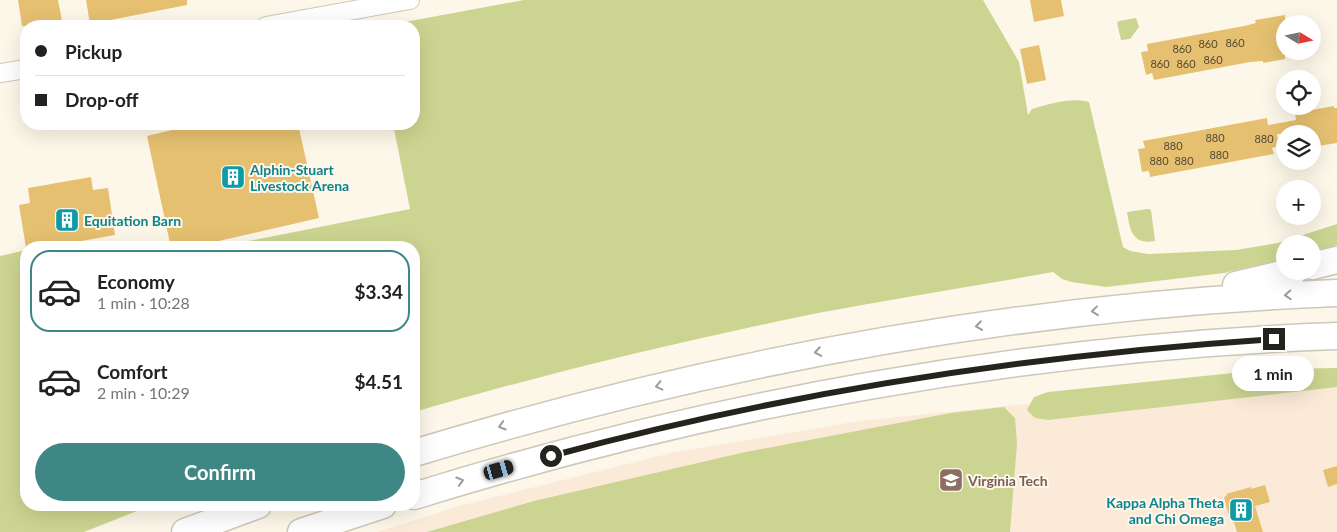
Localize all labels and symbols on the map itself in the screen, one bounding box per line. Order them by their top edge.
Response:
north arrow [1276,15,1321,60]
house number: 860 [1225,36,1245,49]
house number: 860 [1198,37,1218,50]
house number: 860 [1172,42,1192,55]
house number: 860 [1203,53,1223,66]
house number: 860 [1150,57,1170,70]
house number: 860 [1176,57,1196,70]
house number: 880 [1205,131,1225,144]
house number: 880 [1254,132,1274,145]
house number: 880 [1163,139,1183,152]
house number: 880 [1209,148,1229,161]
house number: 880 [1149,154,1169,167]
house number: 880 [1174,154,1194,167]
place label: Alphin-Stuart Livestock Arena [249,161,349,194]
building icon: Alphin-Stuart Livestock Arena [220,164,246,190]
building icon: Equitation Barn [54,207,80,233]
place label: Equitation Barn [84,212,181,229]
one-way arrow [1284,289,1292,300]
one-way arrow [1090,305,1098,316]
one-way arrow [974,320,983,330]
route end [1263,328,1285,350]
one-way arrow [814,347,823,357]
callout: 1 min [1233,356,1315,392]
one-way arrow [655,380,664,391]
one-way arrow [498,421,507,431]
route start [540,445,562,467]
car [482,459,515,481]
school or university icon: Virginia Tech [938,467,964,493]
place label: Virginia Tech [967,472,1048,489]
one-way arrow [456,477,464,487]
place label: Kappa Alpha Theta and Chi Omega [1106,494,1224,527]
building icon: Kappa Alpha Theta and Chi Omega [1228,497,1254,523]

